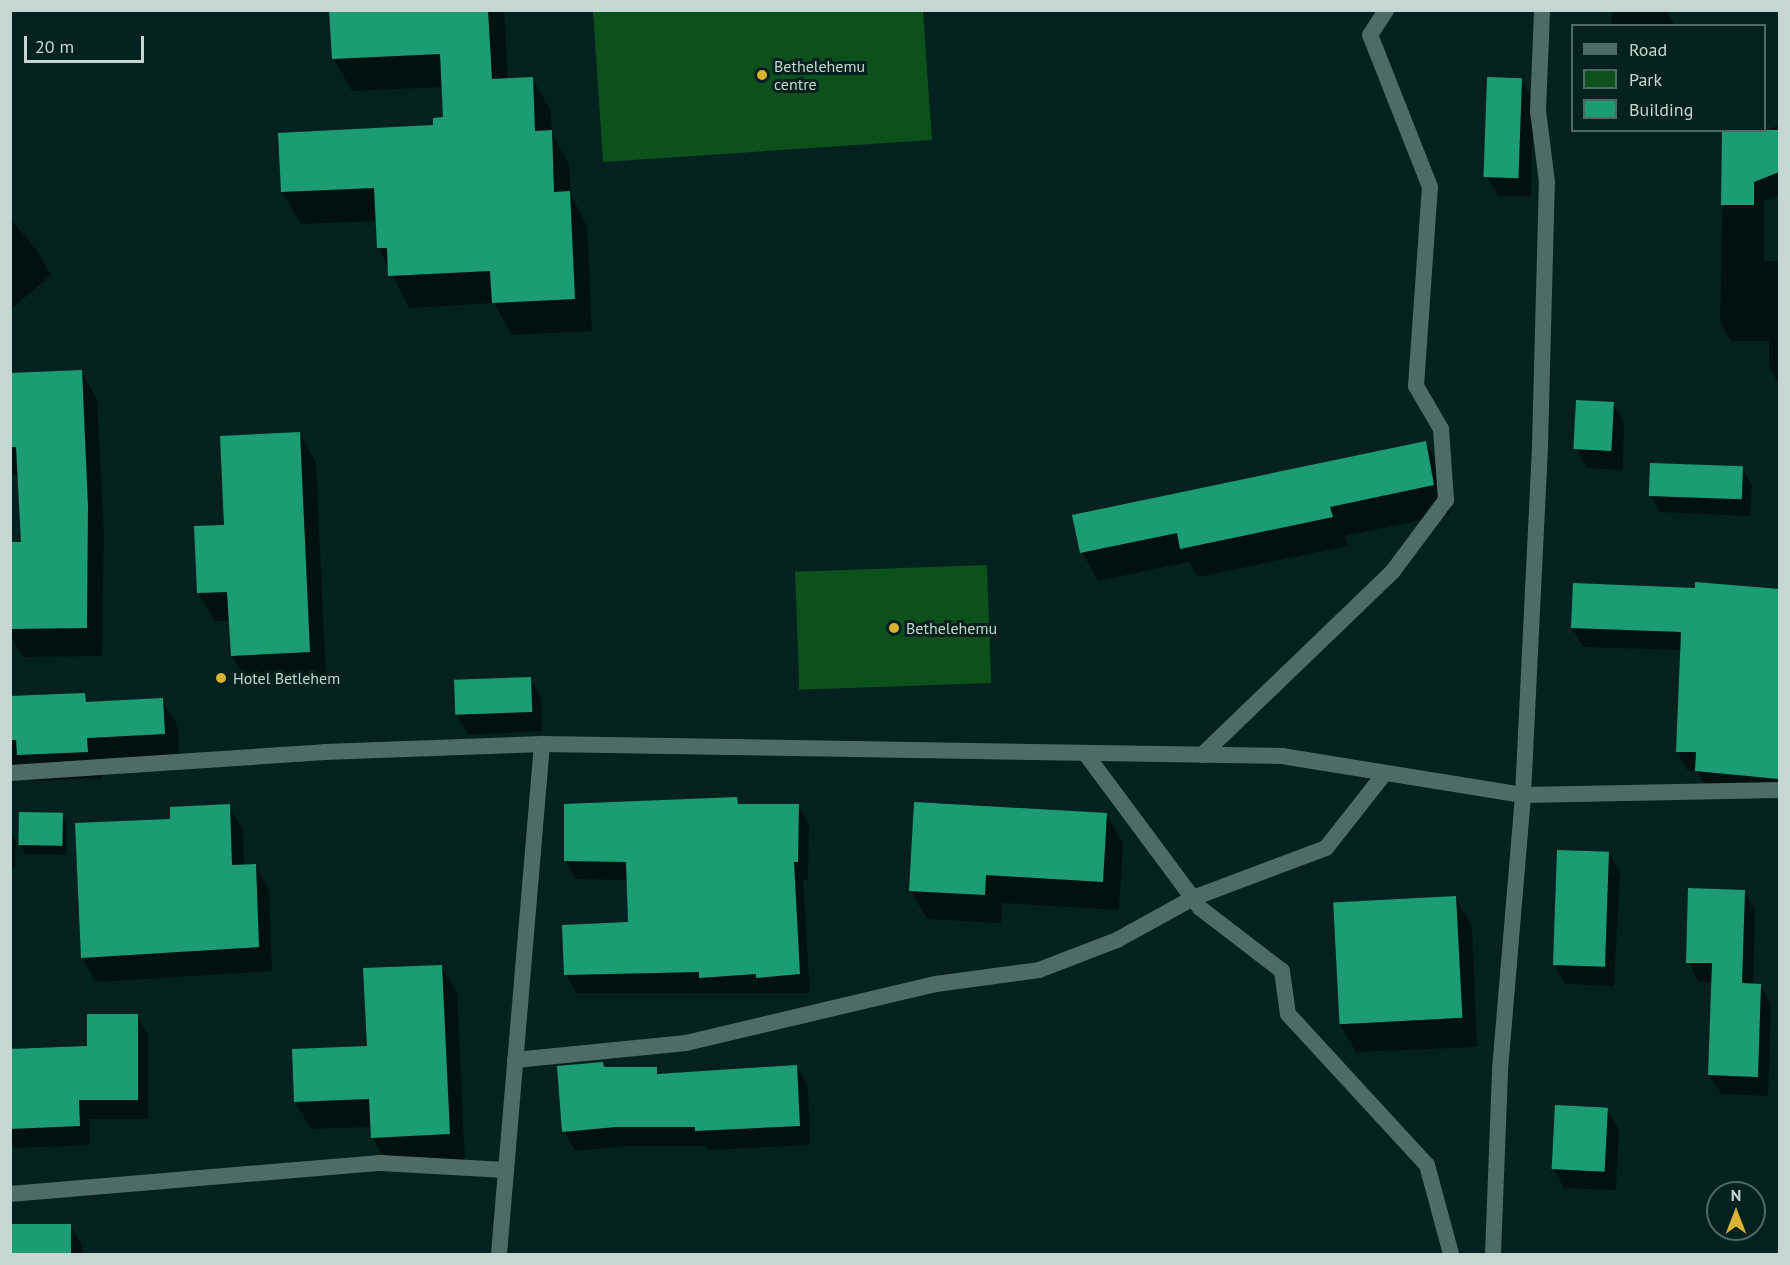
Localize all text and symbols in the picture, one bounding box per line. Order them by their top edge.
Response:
scale bar [27,24,147,62]
legend [1571,24,1766,132]
text: 20 m [35,35,74,58]
text: Road [1629,38,1667,61]
place label: Bethelehemu centre [774,56,865,94]
marker: Bethelehemu centre [755,68,769,82]
text: Park [1629,68,1662,91]
text: Building [1629,98,1693,121]
place label: Bethelehemu [906,618,997,638]
marker: Bethelehemu [887,621,901,635]
place label: Hotel Betlehem [233,668,340,688]
marker: Hotel Betlehem [214,671,228,685]
north arrow [1706,1181,1766,1241]
text: N [1731,1185,1741,1205]

